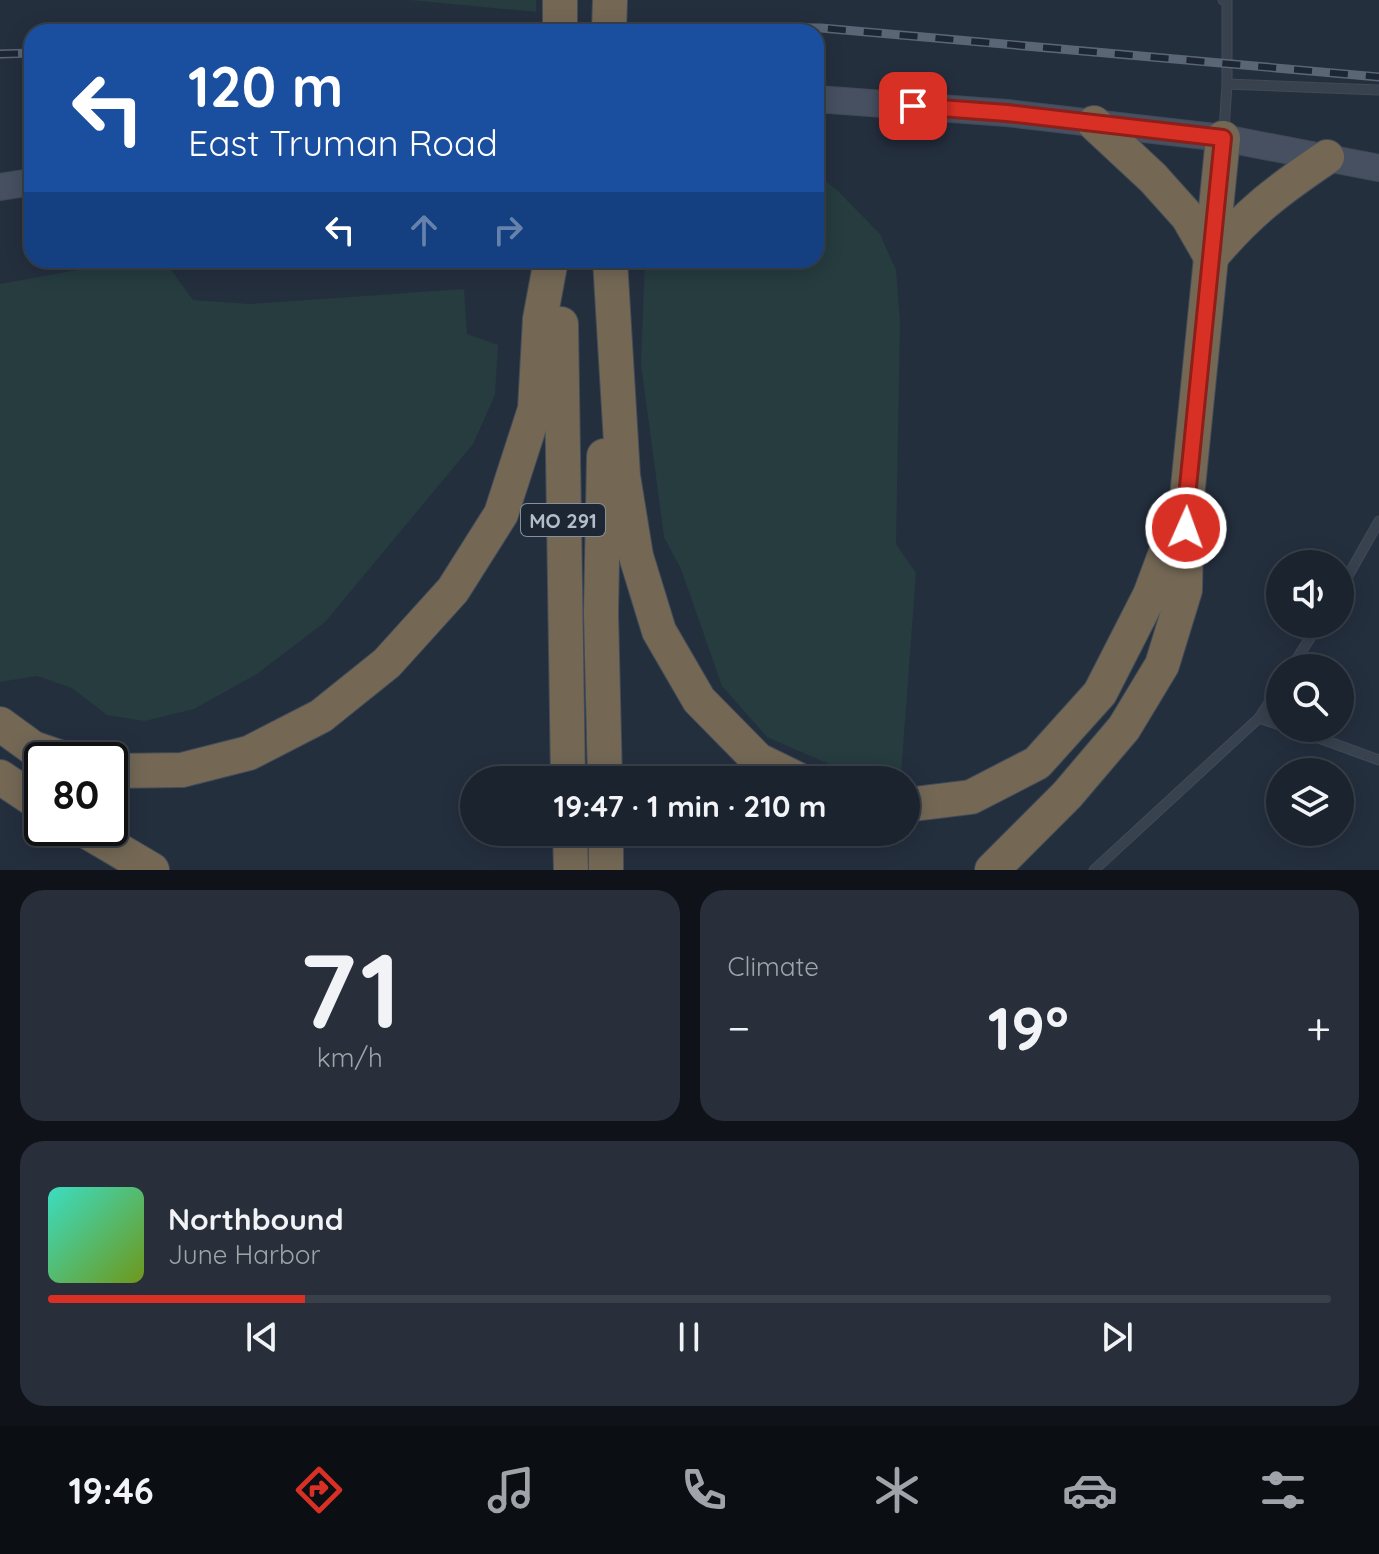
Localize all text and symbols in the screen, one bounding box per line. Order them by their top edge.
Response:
text: 120 m [188,51,343,121]
icon: left [56,56,160,160]
pin [879,72,947,140]
icon: arrive [891,84,935,128]
text: East Truman Road [188,120,498,165]
icon: left [318,208,362,252]
icon: ahead [402,208,446,252]
icon: right [486,208,530,252]
position arrow [1144,486,1228,570]
road number: MO 291 [521,504,605,536]
map controls [1266,550,1354,846]
button: sound [1266,550,1354,638]
button: search [1266,654,1354,742]
speed limit sign: 80 [24,742,128,846]
button: layers [1266,758,1354,846]
text: 19:47 · 1 min · 210 m [554,787,826,825]
text: 71 [299,924,401,1054]
text: Climate [728,950,819,983]
text: 19° [988,990,1069,1065]
text: − [728,1000,750,1055]
text: + [1306,1000,1331,1055]
text: km/h [317,1041,383,1074]
text: Northbound [168,1200,344,1238]
text: June Harbor [168,1238,320,1271]
icon: previous [240,1315,284,1359]
icon: pause [667,1315,711,1359]
icon: next [1095,1315,1139,1359]
icon: directions [291,1462,347,1518]
icon: music [483,1462,539,1518]
icon: phone [676,1462,732,1518]
icon: climate [869,1462,925,1518]
icon: car [1062,1462,1118,1518]
icon: filters [1255,1462,1311,1518]
text: 19:46 [68,1468,154,1513]

